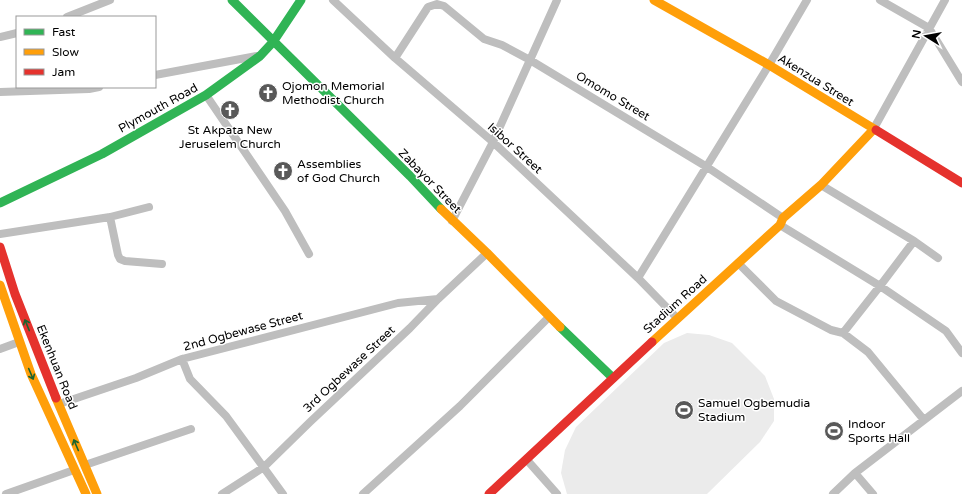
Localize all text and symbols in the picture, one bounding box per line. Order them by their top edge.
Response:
legend [16,16,156,88]
north arrow [906,16,946,56]
text: Fast [52,25,76,39]
text: N [909,29,924,40]
text: Slow [52,45,79,59]
street label: Akenzua Street [775,51,857,109]
text: Jam [52,65,75,79]
street label: Omomo Street [574,68,653,124]
place label: Ojomon Memorial Methodist Church [282,79,385,107]
street label: Plymouth Road [116,80,200,136]
church icon: Ojomon Memorial Methodist Church [257,82,279,104]
church icon: St Akpata New Jeruselem Church [219,99,241,121]
street label: Isibor Street [485,120,546,177]
place label: St Akpata New Jeruselem Church [179,123,281,151]
street label: Zabayor Street [396,146,465,216]
place label: Assemblies of God Church [297,157,380,185]
church icon: Assemblies of God Church [272,160,294,182]
street label: Stadium Road [640,272,710,336]
street label: 2nd Ogbewase Street [182,308,305,354]
one-way arrow [23,319,31,331]
street label: Ekenhuan Road [34,323,80,411]
street label: 3rd Ogbewase Street [300,323,398,415]
one-way arrow [28,368,35,380]
place label: Samuel Ogbemudia Stadium [698,396,810,424]
sports icon: Samuel Ogbemudia Stadium [673,399,695,421]
place label: Indoor Sports Hall [848,417,910,445]
sports icon: Indoor Sports Hall [823,420,845,442]
one-way arrow [72,440,80,452]

